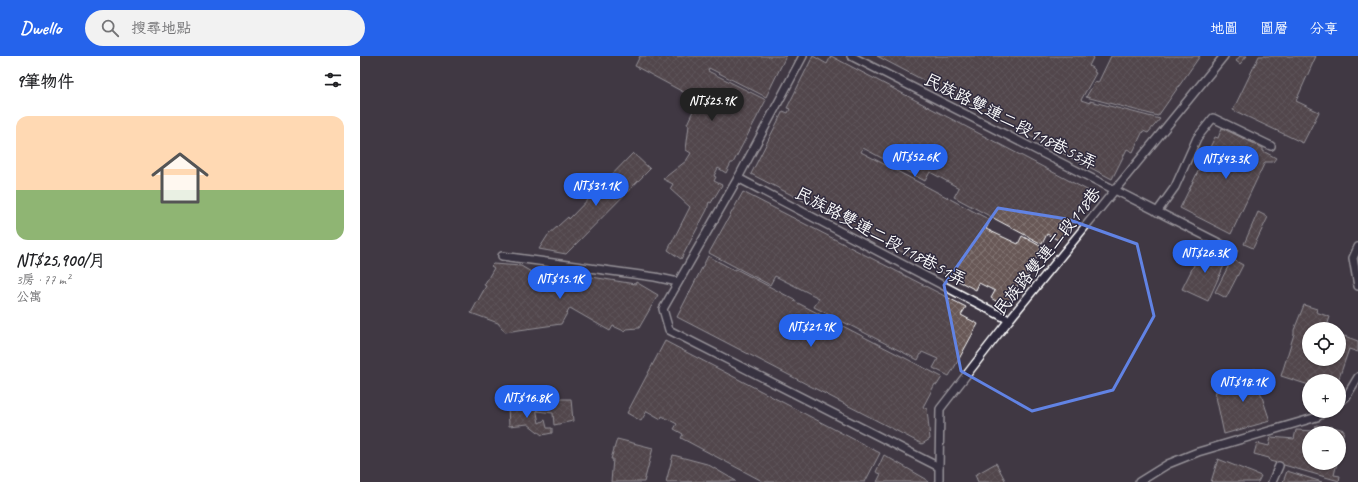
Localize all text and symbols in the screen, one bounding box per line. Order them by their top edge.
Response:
search box [85,10,365,46]
text: Dwello [20,16,61,40]
icon: search [99,17,121,39]
text: 搜尋地點 [131,19,191,38]
text: 地圖 [1210,20,1238,37]
text: 圖層 [1260,20,1288,37]
text: 分享 [1310,20,1338,37]
icon: filters [322,69,344,91]
street label: 民族路雙連二段118巷53弄 [921,69,1101,174]
text: 9筆物件 [16,71,74,92]
pin: NT$25.9K [671,88,753,122]
text: NT$25.9K [689,93,735,109]
icon: home [144,142,216,214]
pin: NT$52.6K [874,144,956,178]
pin: NT$43.3K [1185,146,1267,180]
text: NT$52.6K [892,149,938,165]
text: NT$43.3K [1203,151,1249,167]
pin: NT$31.1K [555,173,637,207]
text: NT$31.1K [573,178,619,194]
street label: 民族路雙連二段118巷51弄 [791,182,970,291]
street label: 民族路雙連二段118巷 [989,182,1106,320]
pin: NT$26.3K [1164,240,1246,274]
text: NT$26.3K [1182,245,1228,261]
text: NT$25,900/月 [16,250,106,271]
pin: NT$15.1K [519,266,601,300]
text: NT$15.1K [537,271,583,287]
text: 3房 · 77 m² [16,272,70,288]
text: 公寓 [16,289,42,305]
pin: NT$21.9K [770,314,852,348]
text: NT$21.9K [788,319,834,335]
map controls [1302,322,1346,470]
button: locate [1302,322,1346,366]
pin: NT$18.1K [1202,369,1284,403]
text: NT$18.1K [1220,374,1266,390]
button: + [1302,374,1346,418]
pin: NT$16.8K [486,385,568,419]
text: NT$16.8K [504,390,550,406]
button: − [1302,426,1346,470]

